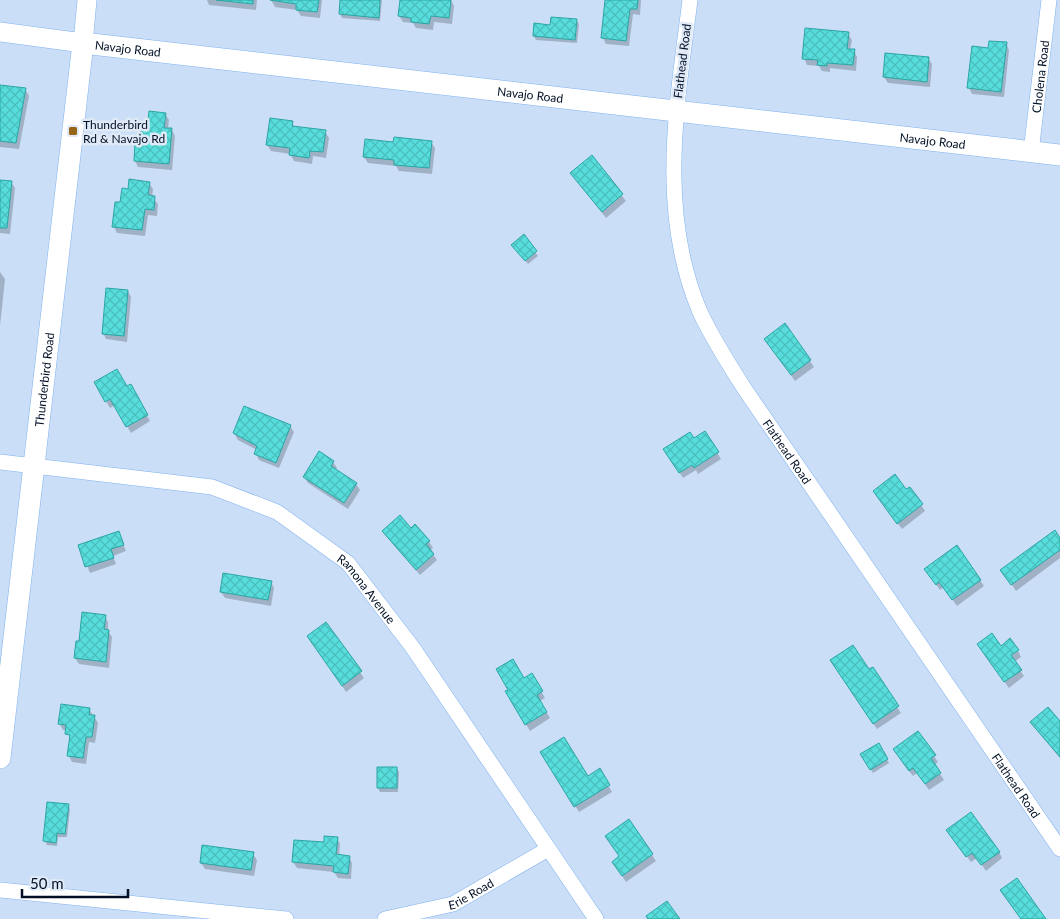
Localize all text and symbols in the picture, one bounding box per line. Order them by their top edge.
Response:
street label: Flathead Road [670,23,694,99]
street label: Navajo Road [94,37,162,59]
street label: Cholena Road [1028,39,1052,114]
street label: Navajo Road [496,83,564,105]
place label: Thunderbird Rd & Navajo Rd [83,117,165,146]
marker: Thunderbird Rd & Navajo Rd [67,125,79,137]
street label: Navajo Road [899,129,966,152]
street label: Thunderbird Road [31,332,57,427]
street label: Flathead Road [760,416,815,487]
street label: Ramona Avenue [335,550,399,626]
street label: Flathead Road [989,750,1044,821]
scale bar [22,866,129,898]
text: 50 m [30,874,64,892]
street label: Erie Road [447,875,496,912]

